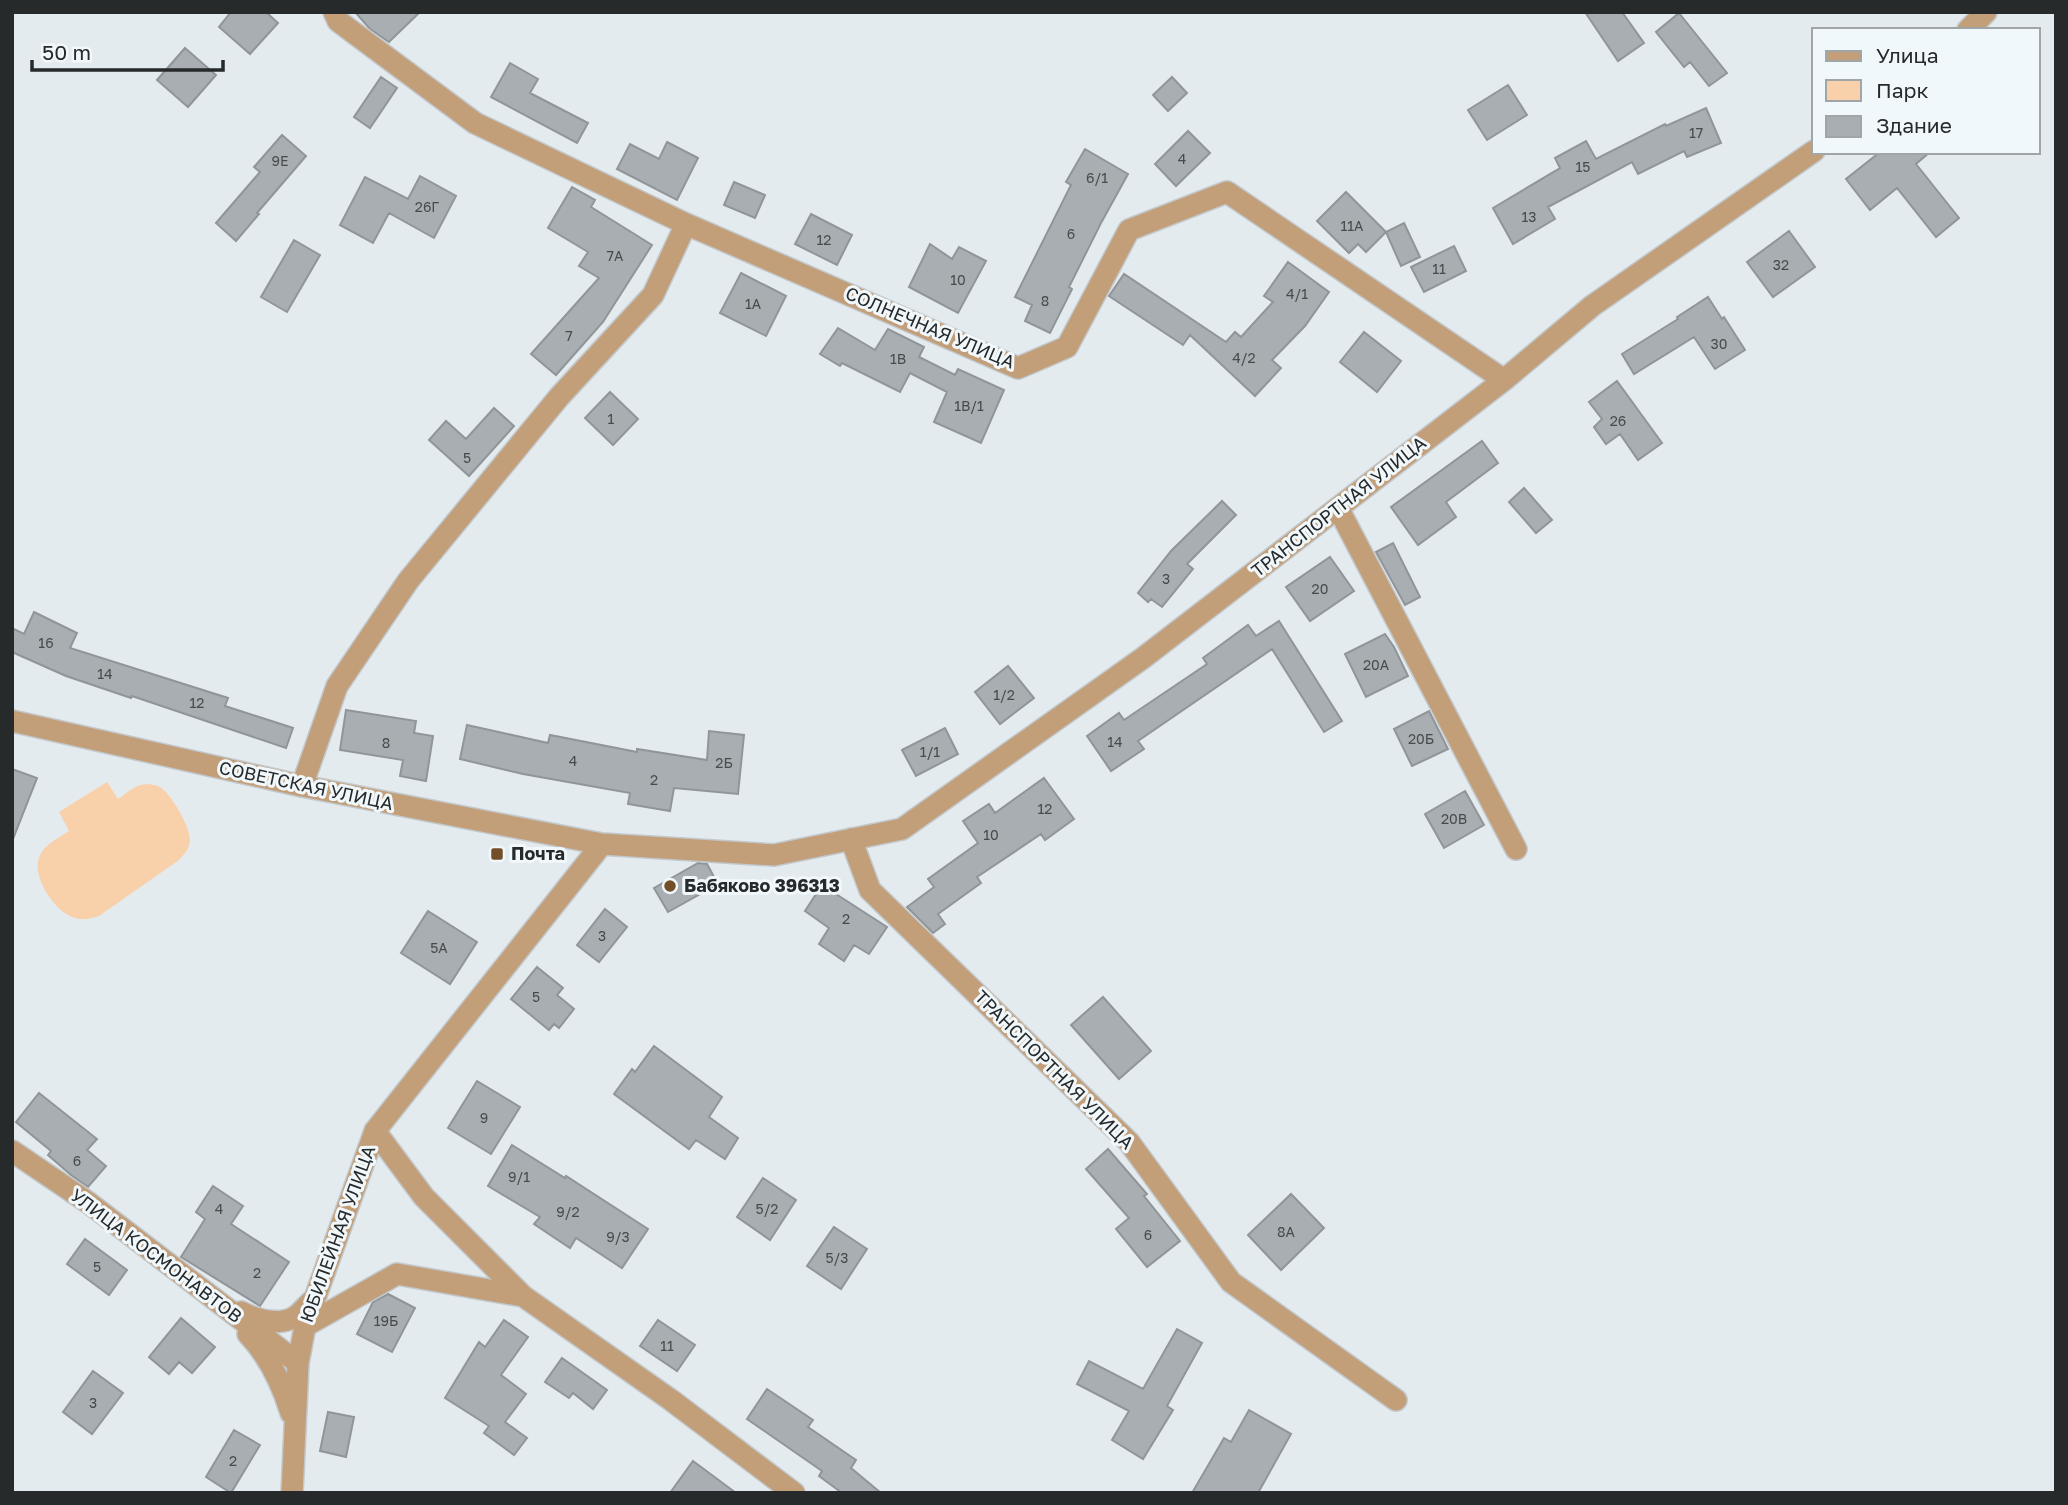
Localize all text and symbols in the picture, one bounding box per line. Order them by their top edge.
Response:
scale bar [32,28,222,72]
legend [1812,28,2040,154]
text: 50 m [42,39,91,65]
text: Улица [1876,42,1939,68]
text: Парк [1876,77,1929,103]
text: Здание [1876,112,1952,138]
house number: 17 [1689,124,1703,141]
house number: 4 [1178,150,1186,167]
house number: 9Е [271,152,289,169]
house number: 15 [1576,158,1590,175]
house number: 6/1 [1086,169,1108,186]
house number: 26Г [415,198,439,215]
house number: 13 [1522,208,1536,225]
house number: 11А [1341,217,1364,234]
house number: 6 [1067,225,1075,242]
house number: 12 [817,231,831,248]
house number: 7А [607,247,624,264]
house number: 32 [1773,256,1789,273]
house number: 11 [1432,260,1446,277]
house number: 10 [950,271,966,288]
street label: СОЛНЕЧНАЯ УЛИЦА [842,281,1018,373]
house number: 4/1 [1286,285,1308,302]
house number: 8 [1041,292,1049,309]
house number: 1А [745,295,762,312]
house number: 7 [565,327,573,344]
house number: 30 [1711,335,1727,352]
house number: 4/2 [1232,349,1256,366]
house number: 1В [890,350,906,367]
house number: 1В/1 [954,397,984,414]
house number: 1 [608,410,615,427]
house number: 26 [1610,412,1626,429]
street label: ТРАНСПОРТНАЯ УЛИЦА [1247,431,1430,581]
house number: 5 [463,449,471,466]
house number: 3 [1162,570,1170,587]
house number: 20 [1312,580,1328,597]
house number: 16 [38,634,54,651]
house number: 20А [1363,656,1390,673]
house number: 14 [97,665,113,682]
house number: 1/2 [993,686,1015,703]
house number: 12 [190,694,204,711]
house number: 20Б [1408,730,1434,747]
house number: 14 [1107,733,1123,750]
house number: 8 [382,734,390,751]
house number: 1/1 [920,743,940,760]
house number: 4 [569,752,577,769]
house number: 2Б [715,754,733,771]
street label: СОВЕТСКАЯ УЛИЦА [217,756,395,814]
house number: 2 [650,771,658,788]
house number: 12 [1038,800,1052,817]
house number: 20В [1441,810,1467,827]
house number: 10 [983,826,999,843]
place label: Почта [511,842,565,864]
marker: Почта [489,846,505,862]
place label: Бабяково 396313 [684,874,840,896]
marker: Бабяково 396313 [662,878,678,894]
house number: 2 [842,910,850,927]
house number: 3 [598,927,606,944]
house number: 5А [430,939,448,956]
street label: ТРАНСПОРТНАЯ УЛИЦА [971,985,1139,1153]
house number: 5 [532,988,540,1005]
house number: 9 [480,1109,488,1126]
street label: ЮБИЛЕЙНАЯ УЛИЦА [295,1142,379,1325]
house number: 6 [73,1152,81,1169]
house number: 9/1 [508,1168,530,1185]
street label: УЛИЦА КОСМОНАВТОВ [67,1184,247,1327]
house number: 4 [215,1200,223,1217]
house number: 5/2 [756,1200,778,1217]
house number: 9/2 [556,1203,580,1220]
house number: 8А [1277,1223,1296,1240]
house number: 6 [1144,1226,1152,1243]
house number: 9/3 [606,1228,630,1245]
house number: 5/3 [825,1249,849,1266]
house number: 5 [93,1258,101,1275]
house number: 2 [253,1264,261,1281]
house number: 19Б [374,1312,398,1329]
house number: 11 [660,1337,674,1354]
house number: 3 [89,1394,97,1411]
house number: 2 [229,1452,237,1469]

